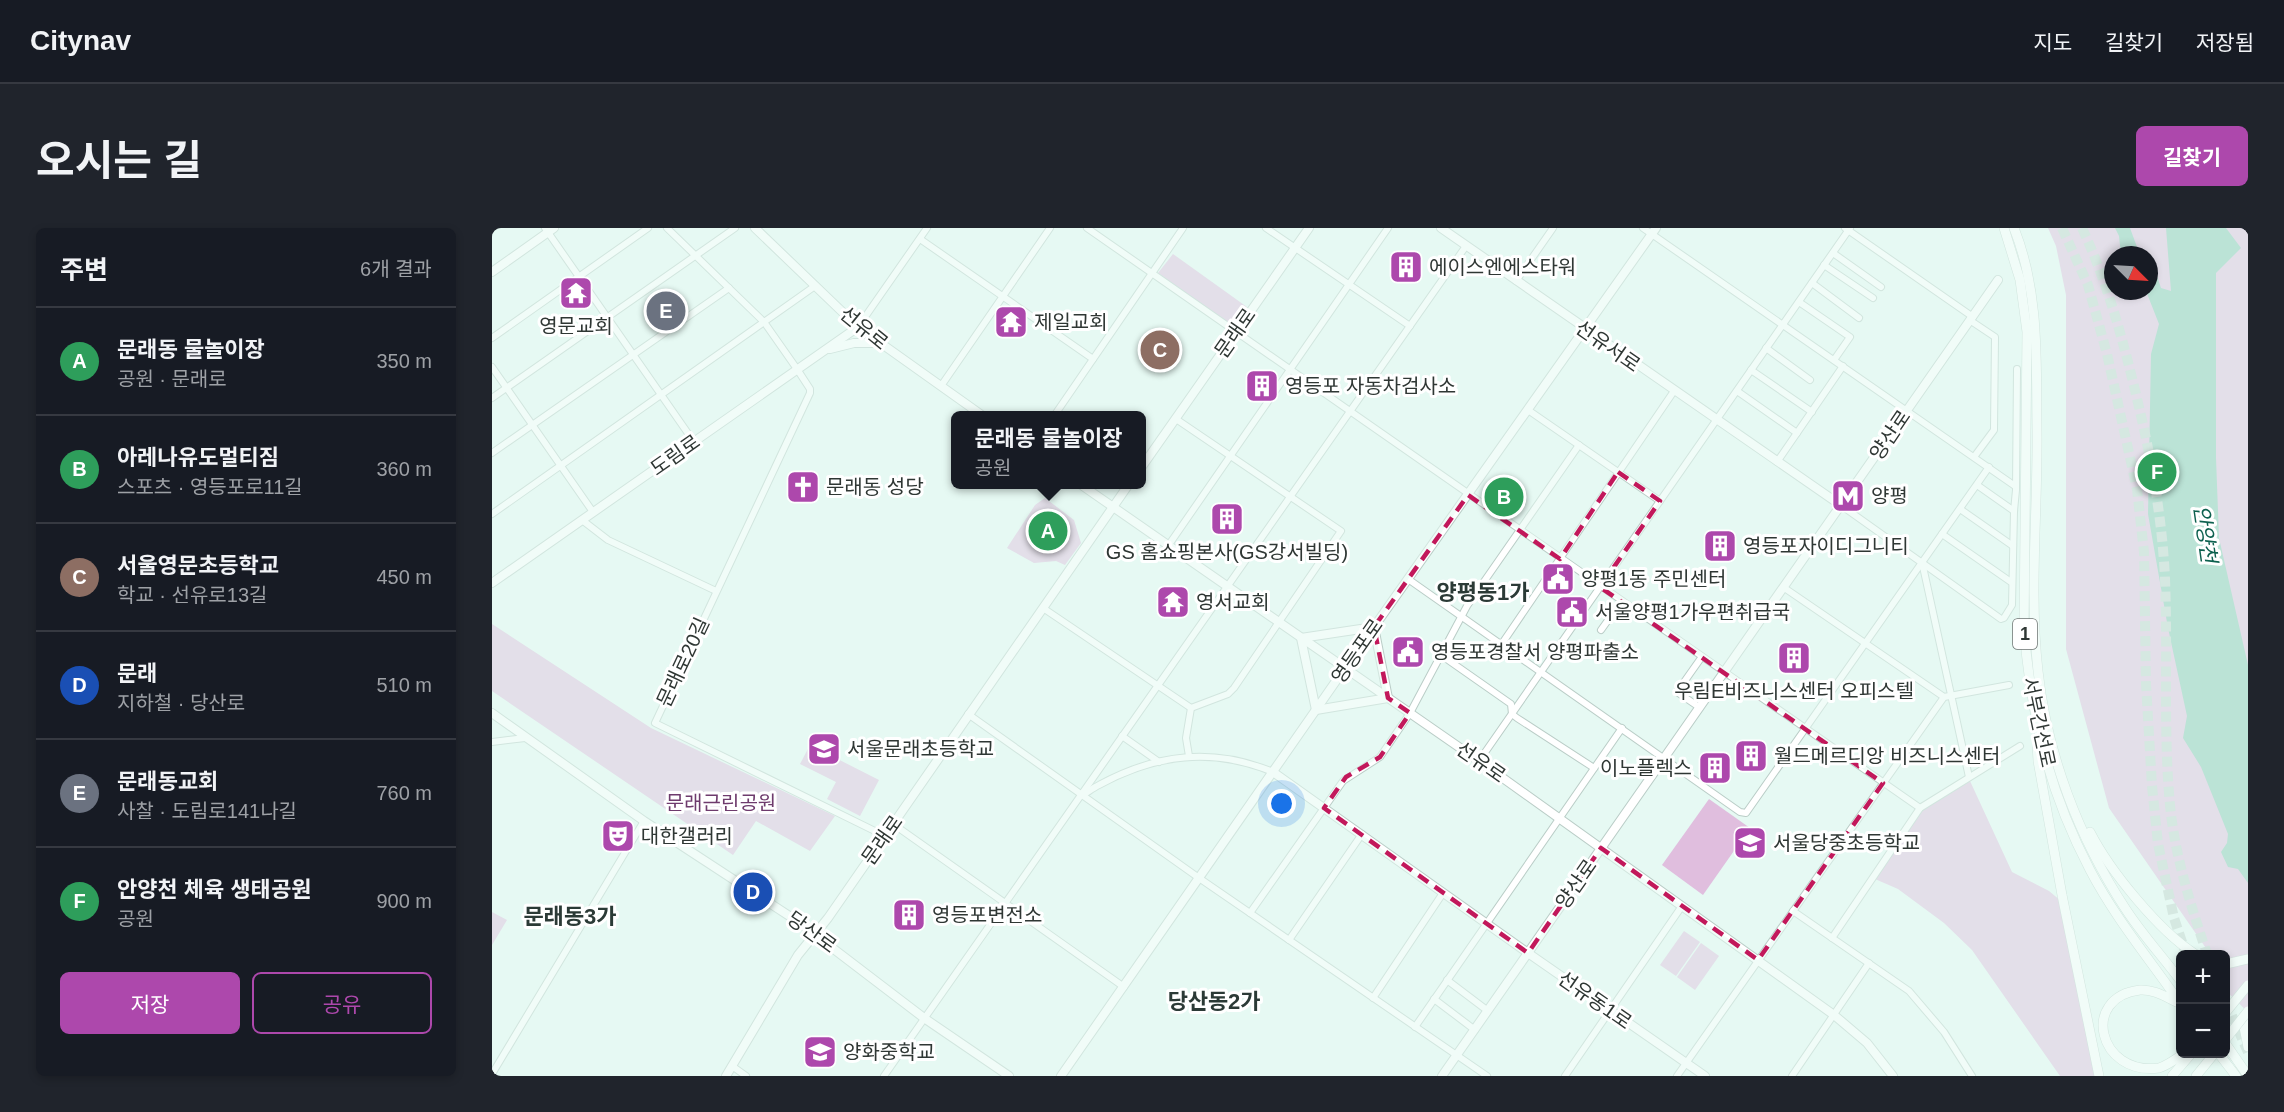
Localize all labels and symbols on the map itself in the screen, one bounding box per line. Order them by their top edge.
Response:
north arrow [2104,246,2158,300]
building icon: 에이스엔에스타워 [1388,249,1424,285]
place label: 에이스엔에스타워 [1429,256,1576,278]
temple icon: 영문교회 [558,275,594,311]
pin: E [646,288,686,334]
street label: 선유로 [836,302,892,354]
temple icon: 제일교회 [993,304,1029,340]
street label: 문래로 [1210,304,1260,362]
place label: 제일교회 [1034,311,1108,333]
place label: 영문교회 [539,315,613,337]
street label: 선유서로 [1572,316,1644,376]
pin: C [1140,328,1180,372]
building icon: 영등포 자동차검사소 [1244,368,1280,404]
place label: 영등포 자동차검사소 [1285,375,1456,397]
street label: 양산로 [1865,406,1915,464]
street label: 도림로 [646,430,704,480]
pin: F [2138,450,2176,494]
church icon: 문래동 성당 [785,469,821,505]
pin: B [1484,474,1524,520]
place label: 문래동 성당 [826,476,924,498]
metro station icon: 양평 [1830,478,1866,514]
place label: 양평 [1871,485,1908,507]
building icon: GS 홈쇼핑본사(GS강서빌딩) [1209,501,1245,537]
water label: 안양천 [2190,504,2221,567]
pin: A [1028,508,1068,554]
building icon: 영등포자이디그니티 [1702,528,1738,564]
place label: 영등포자이디그니티 [1743,535,1909,557]
place label: GS 홈쇼핑본사(GS강서빌딩) [1106,541,1348,563]
public building icon: 양평1동 주민센터 [1540,561,1576,597]
place label: 양평1동 주민센터 [1581,568,1726,590]
district label: 양평동1가 [1436,580,1530,605]
temple icon: 영서교회 [1155,584,1191,620]
place label: 영서교회 [1196,591,1270,613]
public building icon: 서울양평1가우편취급국 [1554,594,1590,630]
place label: 서울양평1가우편취급국 [1595,601,1790,623]
street label: 문래로20길 [653,614,713,710]
street label: 영등포로 [1327,615,1387,687]
road number: 1 [2013,619,2037,649]
public building icon: 영등포경찰서 양평파출소 [1390,634,1426,670]
building icon: 우림E비즈니스센터 오피스텔 [1776,640,1812,676]
place label: 영등포경찰서 양평파출소 [1431,641,1639,663]
street label: 서부간선로 [2019,675,2059,769]
place label: 우림E비즈니스센터 오피스텔 [1674,680,1914,702]
school or university icon: 서울문래초등학교 [806,731,842,767]
street label: 선유로 [1452,737,1510,787]
place label: 서울문래초등학교 [847,738,994,760]
building icon: 월드메르디앙 비즈니스센터 [1733,738,1769,774]
place label: 월드메르디앙 비즈니스센터 [1774,745,2000,767]
building icon: 이노플렉스 [1697,750,1733,786]
place label: 이노플렉스 [1600,757,1692,779]
your location [1267,789,1296,818]
park label: 문래근린공원 [666,792,776,814]
street label: 문래로 [857,811,907,869]
theatre icon: 대한갤러리 [600,818,636,854]
place label: 대한갤러리 [641,825,733,847]
school or university icon: 서울당중초등학교 [1732,825,1768,861]
place label: 서울당중초등학교 [1773,832,1920,854]
street label: 양산로 [1551,855,1601,913]
pin: D [734,870,772,914]
building icon: 영등포변전소 [891,897,927,933]
district label: 문래동3가 [523,904,617,929]
place label: 영등포변전소 [932,904,1042,926]
street label: 당산로 [783,907,841,957]
street label: 선유동1로 [1554,967,1636,1033]
district label: 당산동2가 [1167,989,1261,1014]
school or university icon: 양화중학교 [802,1034,838,1070]
place label: 양화중학교 [843,1041,935,1063]

